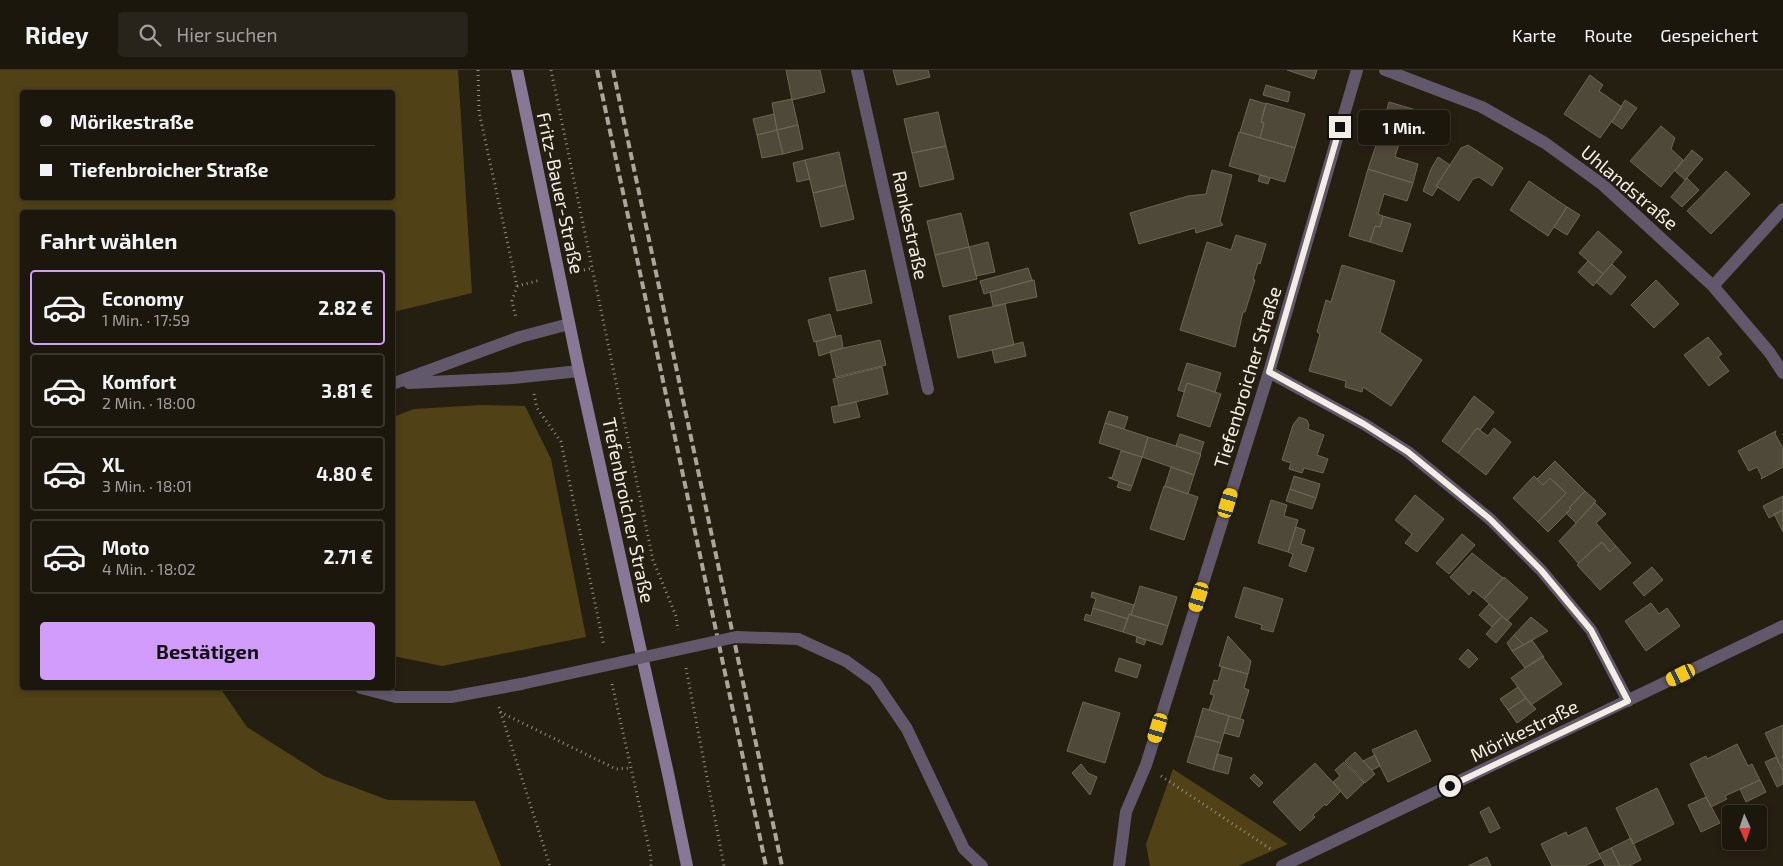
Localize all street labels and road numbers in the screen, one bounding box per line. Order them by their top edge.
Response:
street label: Fritz-Bauer-Straße [533,110,589,276]
street label: Uhlandstraße [1577,140,1683,234]
street label: Rankestraße [888,168,934,282]
street label: Tiefenbroicher Straße [1208,283,1286,471]
street label: Tiefenbroicher Straße [598,415,660,605]
street label: Mörikestraße [1466,694,1582,766]

